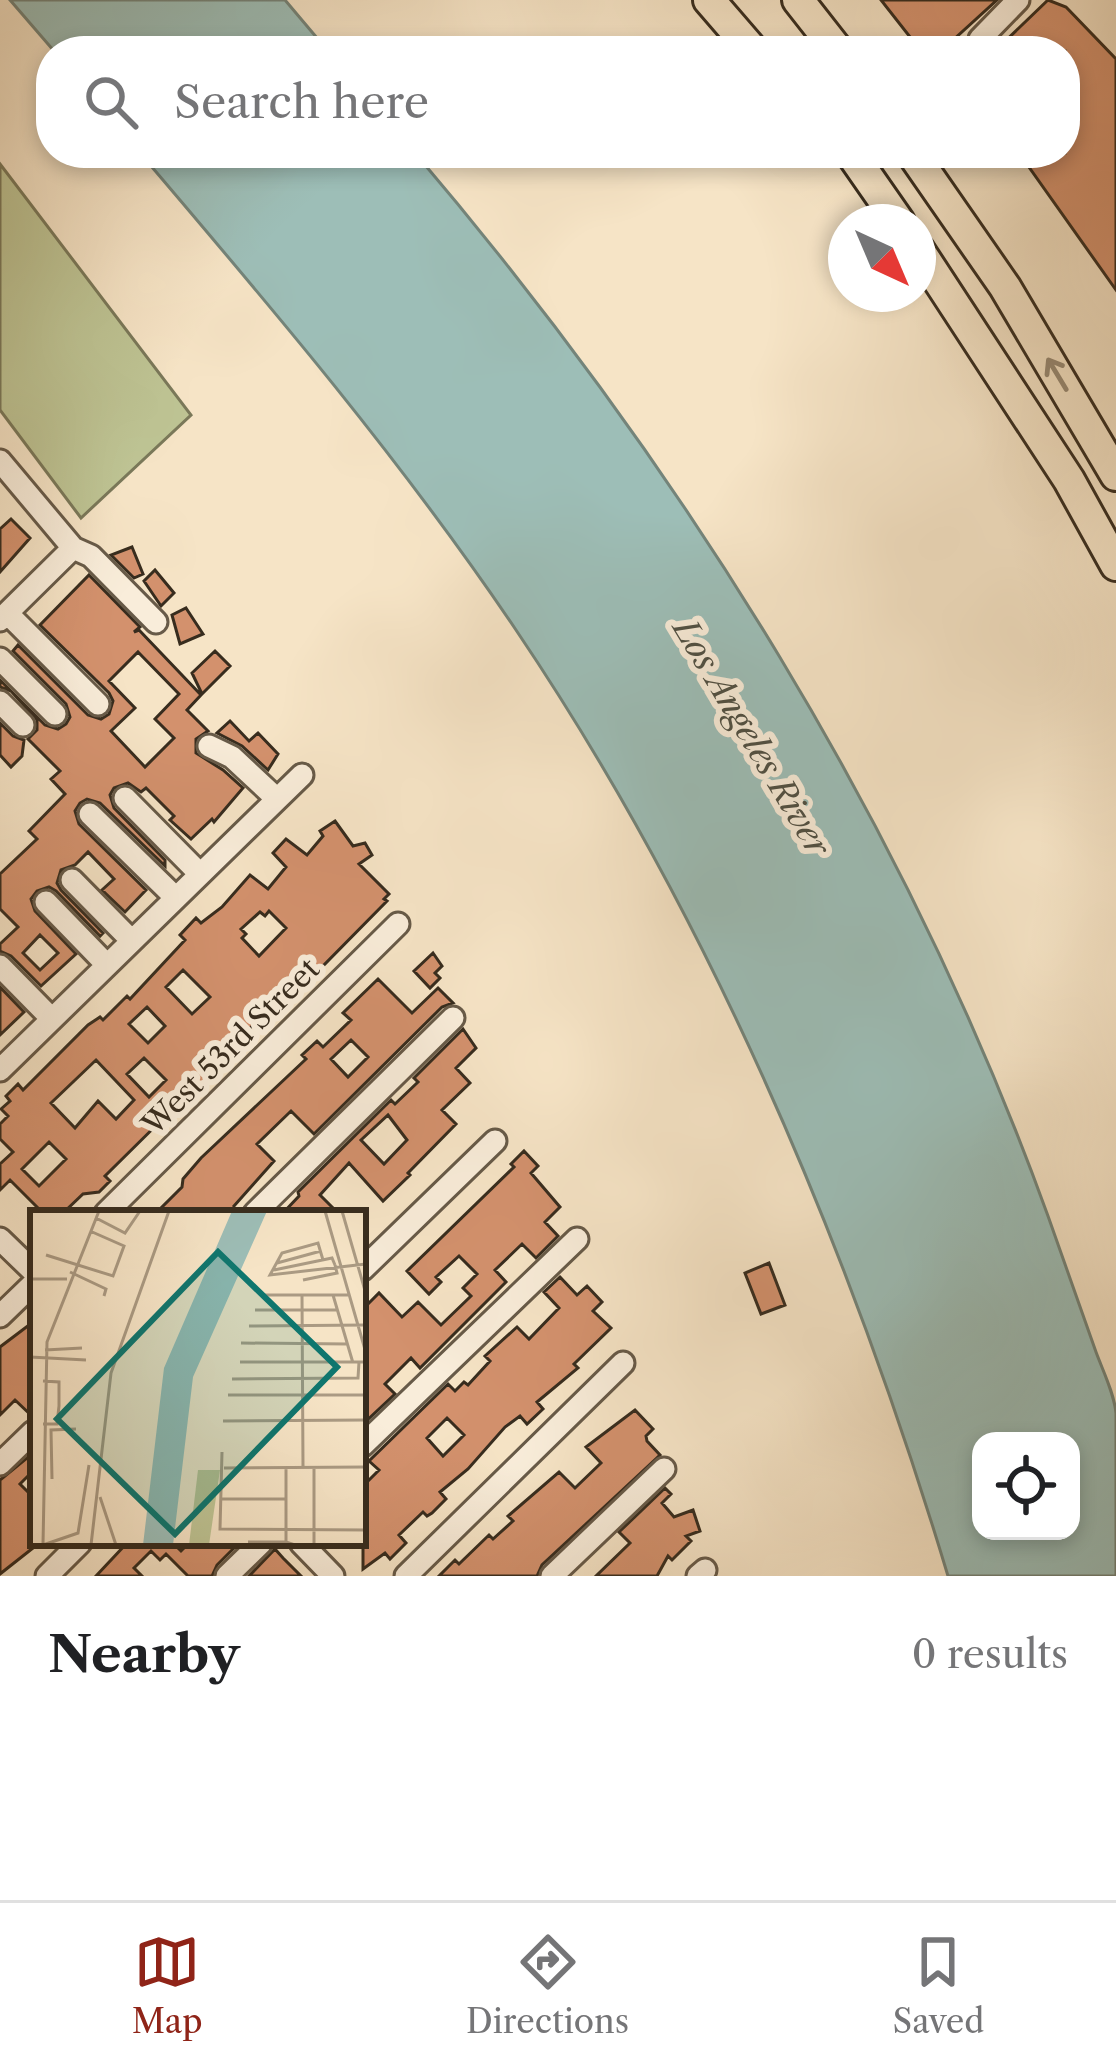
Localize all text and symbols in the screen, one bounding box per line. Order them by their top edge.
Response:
search box [36,36,1080,168]
icon: search [78,69,144,135]
text: Search here [174,74,429,130]
north arrow [828,204,936,312]
one-way arrow [1045,357,1069,392]
water label: Los Angeles River [663,608,839,865]
street label: West 53rd Street [134,950,327,1143]
inset map [30,1210,366,1546]
map controls [972,1432,1080,1540]
button: locate [972,1432,1080,1540]
text: Nearby [48,1623,240,1685]
text: 0 results [912,1630,1068,1678]
tab: Map [132,1929,203,2042]
tab: Directions [466,1929,629,2042]
tab: Saved [893,1929,984,2042]

